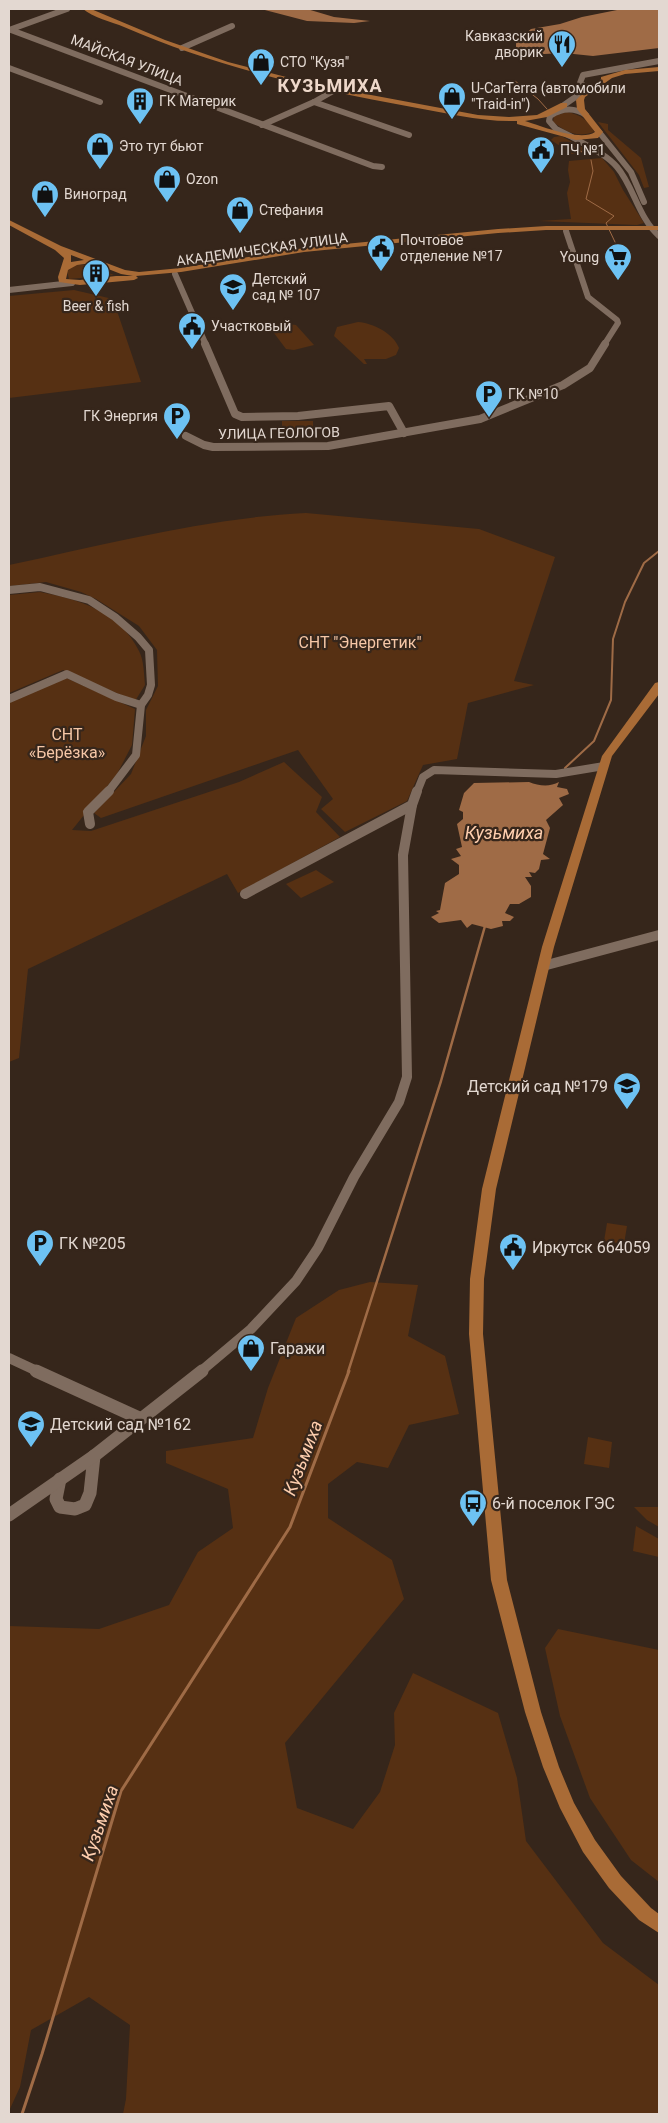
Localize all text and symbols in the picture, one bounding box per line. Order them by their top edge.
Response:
place label: Кавказский дворик [465,28,543,60]
restaurant icon: Кавказский дворик [547,29,577,68]
street label: МАЙСКАЯ УЛИЦА [69,31,185,89]
shop icon: СТО "Кузя" [246,47,276,86]
place label: СТО "Кузя" [280,54,349,70]
district label: КУЗЬМИХА [277,75,383,96]
place label: U-CarTerra (автомобили "Traid-in") [471,80,626,113]
shop icon: U-CarTerra (автомобили "Traid-in") [437,81,467,120]
building icon: ГК Материк [125,86,155,125]
place label: ГК Материк [159,93,237,109]
shop icon: Это тут бьют [85,131,115,170]
public building icon: ПЧ №1 [526,135,556,174]
place label: Это тут бьют [119,138,204,154]
place label: ПЧ №1 [560,142,605,158]
shop icon: Ozon [152,164,182,203]
place label: Ozon [186,171,218,187]
shop icon: Виноград [30,179,60,218]
place label: Виноград [64,186,127,202]
shop icon: Стефания [225,195,255,234]
place label: Стефания [259,202,323,218]
street label: АКАДЕМИЧЕСКАЯ УЛИЦА [175,229,349,269]
place label: Почтовое отделение №17 [400,232,503,264]
public building icon: Почтовое отделение №17 [366,233,396,272]
supermarket icon: Young [603,242,633,281]
place label: Young [560,249,599,265]
building icon: Beer & fish [81,258,111,297]
place label: Детский сад № 107 [252,271,320,303]
school or university icon: Детский сад № 107 [218,272,248,311]
place label: Beer & fish [63,298,129,314]
public building icon: Участковый [177,311,207,350]
place label: Участковый [211,318,291,334]
parking icon: ГК №10 [474,379,504,418]
place label: ГК №10 [508,386,559,402]
parking icon: ГК Энергия [162,401,192,440]
place label: ГК Энергия [83,408,158,424]
street label: УЛИЦА ГЕОЛОГОВ [218,424,340,442]
park label: СНТ "Энергетик" [298,633,422,652]
park label: СНТ «Берёзка» [29,725,105,762]
water label: Кузьмиха [465,822,543,843]
school or university icon: Детский сад №179 [612,1071,642,1110]
place label: Детский сад №179 [467,1077,608,1096]
parking icon: ГК №205 [25,1228,55,1267]
public building icon: Иркутск 664059 [498,1232,528,1271]
place label: ГК №205 [59,1234,126,1253]
place label: Иркутск 664059 [532,1238,651,1257]
shop icon: Гаражи [236,1333,266,1372]
place label: Гаражи [270,1339,325,1358]
school or university icon: Детский сад №162 [16,1409,46,1448]
place label: Детский сад №162 [50,1415,191,1434]
water label: Кузьмиха [279,1417,326,1498]
bus stop icon: 6-й поселок ГЭС [458,1488,488,1527]
place label: 6-й поселок ГЭС [492,1494,615,1513]
water label: Кузьмиха [77,1782,122,1863]

